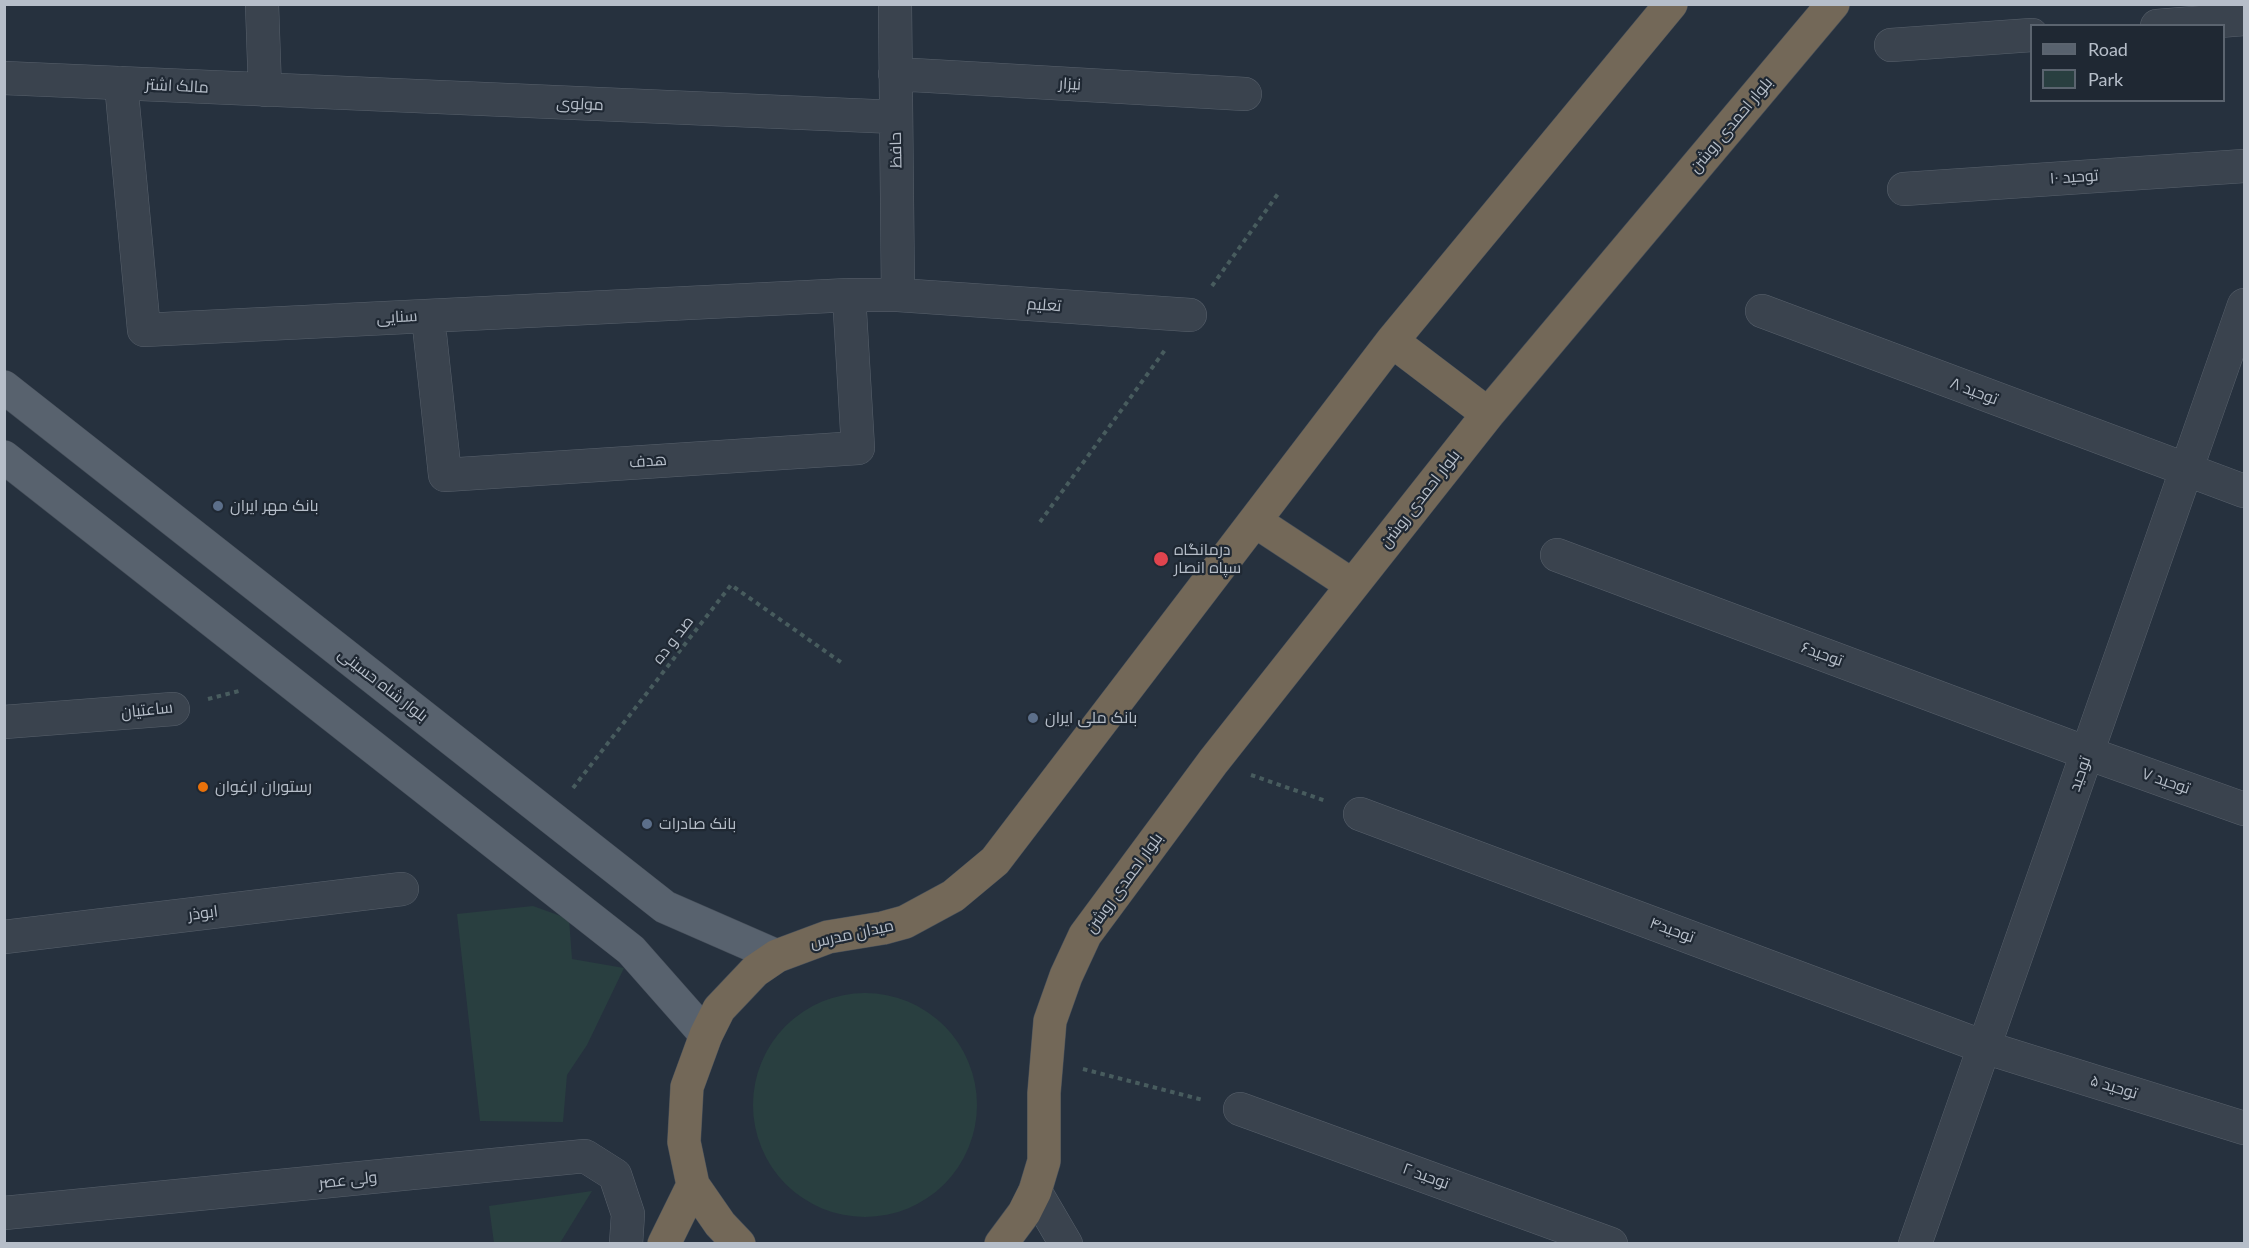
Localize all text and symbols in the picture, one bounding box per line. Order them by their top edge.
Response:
legend [2030,24,2225,102]
text: Road [2088,38,2128,60]
text: Park [2088,68,2123,90]
street label: بلوار احمدی روشن [1685,73,1777,177]
street label: نیزار [1058,74,1082,94]
street label: مالک اشتر [145,75,209,97]
street label: مولوی [556,93,604,115]
street label: حافظ [886,132,906,168]
street label: توحید ۱۰ [2049,166,2099,188]
street label: تعلیم [1026,294,1062,316]
street label: سنایی [376,306,418,328]
street label: توحید ۸ [1947,373,2001,409]
street label: بلوار احمدی روشن [1376,446,1464,552]
street label: هدف [628,450,668,472]
place label: بانک مهر ایران [230,496,318,516]
marker: بانک مهر ایران [211,499,225,513]
place label: درمانگاه سپاه انصار [1174,540,1241,578]
marker: درمانگاه سپاه انصار [1152,550,1170,568]
street label: صد و ده [648,612,698,668]
street label: توحید۶ [1798,638,1846,670]
street label: بلوار شاه حسینی [334,644,432,726]
street label: ساعتیان [120,698,174,722]
place label: بانک ملی ایران [1045,708,1137,728]
marker: بانک ملی ایران [1026,711,1040,725]
street label: توحید [2065,754,2095,794]
street label: توحید ۷ [2139,764,2193,798]
place label: رستوران ارغوان [215,777,312,797]
marker: رستوران ارغوان [196,780,210,794]
place label: بانک صادرات [659,814,736,834]
marker: بانک صادرات [640,817,654,831]
street label: بلوار احمدی روشن [1081,829,1167,937]
street label: ابوذر [187,902,219,924]
street label: توحید۴ [1647,913,1697,947]
street label: میدان مدرس [808,916,896,952]
street label: توحید ۵ [2088,1071,2140,1103]
street label: توحید ۲ [1400,1159,1452,1193]
street label: ولی عصر [318,1167,378,1193]

